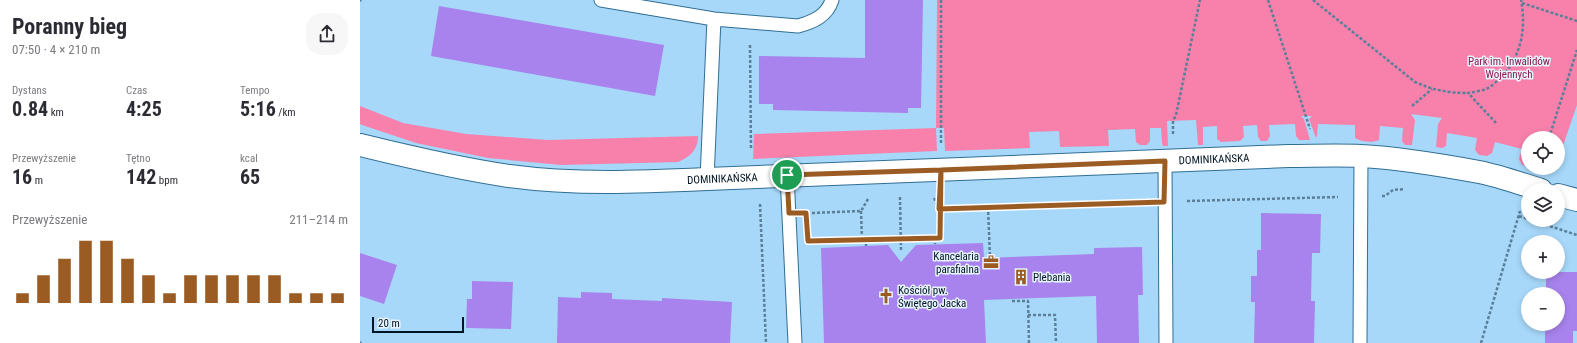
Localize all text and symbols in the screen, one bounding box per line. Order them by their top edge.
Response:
button: share [306,13,348,55]
text: Poranny bieg [12,14,127,39]
text: 07:50 · 4 × 210 m [12,42,100,57]
park label: Park im. Inwalidów Wojennych [1468,55,1550,81]
text: Dystans [12,84,47,97]
text: Czas [126,84,147,97]
text: Tempo [240,84,270,97]
text: 0.84 [12,97,48,121]
text: 4:25 [126,97,162,121]
text: 5:16 [240,97,276,121]
text: km [48,106,64,119]
text: /km [276,106,296,119]
map controls [1521,131,1565,331]
button: locate [1521,131,1565,175]
text: Przewyższenie [12,152,76,165]
text: Tętno [126,152,150,165]
text: kcal [240,152,258,165]
street label: DOMINIKAŃSKA [1178,152,1250,167]
pin [770,158,804,192]
icon: arrive [776,164,798,186]
text: 16 [12,165,32,189]
text: 142 [126,165,156,189]
text: 65 [240,165,260,189]
street label: DOMINIKAŃSKA [687,171,759,187]
text: m [32,174,43,187]
text: bpm [156,174,178,187]
button: layers [1521,183,1565,227]
text: Przewyższenie [12,212,87,227]
text: 211–214 m [289,212,348,227]
button: + [1521,235,1565,279]
place label: Kancelaria parafialna [933,250,979,276]
office icon: Kancelaria parafialna [982,253,1000,271]
building icon: Plebania [1012,268,1030,286]
place label: Plebania [1033,271,1071,284]
place label: Kościół pw. Świętego Jacka [898,284,966,310]
church icon: Kościół pw. Świętego Jacka [877,287,895,305]
button: − [1521,287,1565,331]
scale bar [372,315,464,334]
text: 20 m [378,317,400,330]

